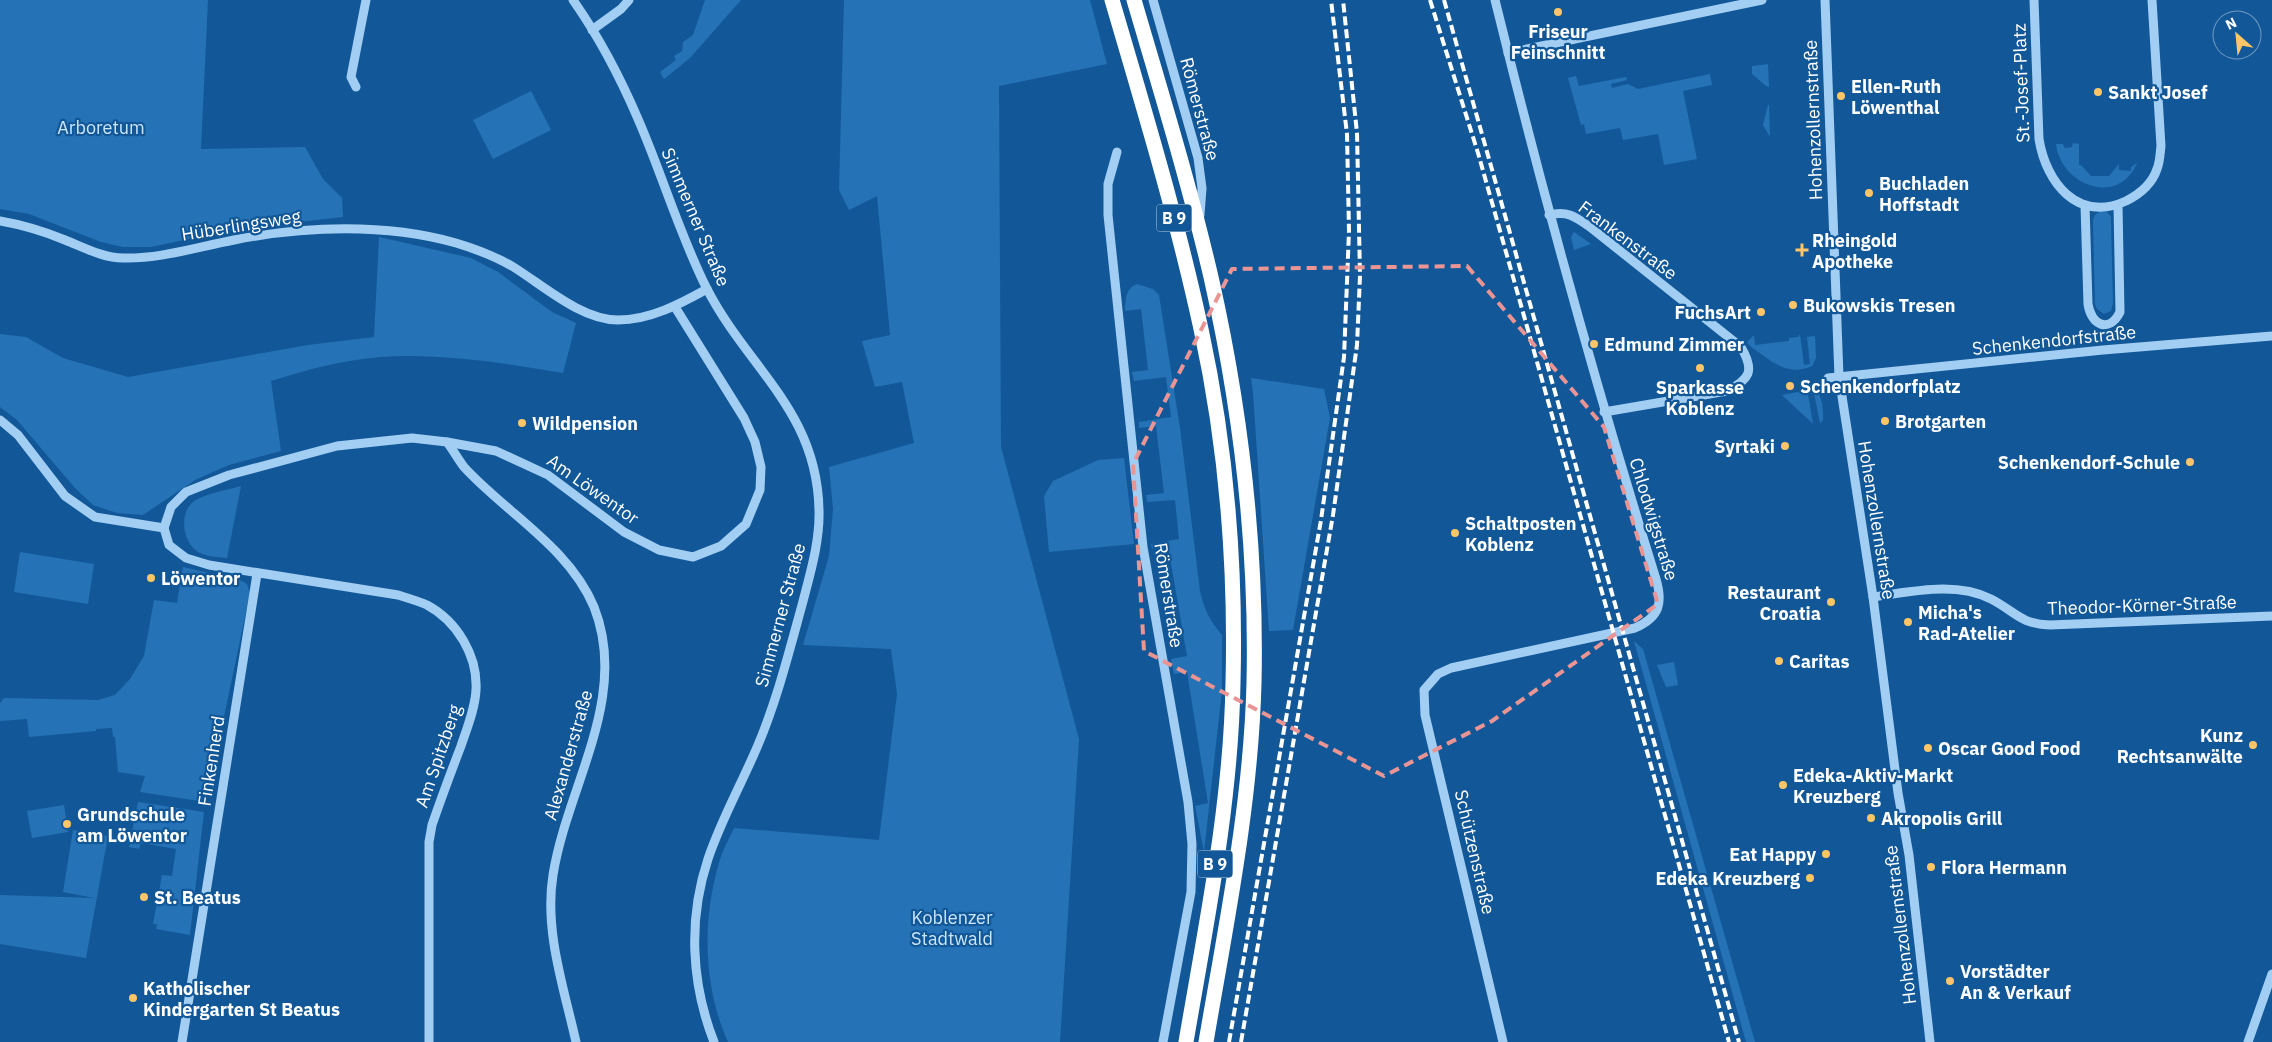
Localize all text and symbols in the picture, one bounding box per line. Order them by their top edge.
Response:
marker: Friseur Feinschnitt [1552,6,1564,18]
north arrow [2212,10,2262,60]
text: N [2222,13,2240,34]
place label: Friseur Feinschnitt [1511,20,1605,64]
street label: St.-Josef-Platz [2007,23,2035,143]
street label: Hohenzollernstraße [1799,39,1827,201]
street label: Römerstraße [1175,55,1225,163]
place label: Ellen-Ruth Löwenthal [1851,75,1941,119]
place label: Sankt Josef [2108,81,2208,104]
marker: Sankt Josef [2092,86,2104,98]
marker: Ellen-Ruth Löwenthal [1835,90,1847,102]
park label: Arboretum [57,116,145,139]
street label: Simmerner Straße [656,144,736,290]
place label: Buchladen Hoffstadt [1879,172,1969,216]
marker: Buchladen Hoffstadt [1863,187,1875,199]
street label: Frankenstraße [1574,195,1682,285]
street label: Hüberlingsweg [180,204,303,246]
road number: B 9 [1156,204,1192,232]
place label: Rheingold Apotheke [1812,229,1897,273]
marker: Rheingold Apotheke [1796,244,1808,256]
place label: Bukowskis Tresen [1803,294,1956,317]
marker: Bukowskis Tresen [1787,299,1799,311]
place label: FuchsArt [1674,301,1751,324]
marker: FuchsArt [1755,306,1767,318]
street label: Schenkendorfstraße [1971,320,2137,360]
place label: Edmund Zimmer [1604,333,1744,356]
marker: Edmund Zimmer [1588,338,1600,350]
marker: Sparkasse Koblenz [1694,362,1706,374]
place label: Schenkendorfplatz [1800,375,1961,398]
place label: Sparkasse Koblenz [1656,376,1744,420]
marker: Schenkendorfplatz [1784,380,1796,392]
place label: Brotgarten [1895,410,1986,433]
place label: Wildpension [532,412,638,435]
marker: Brotgarten [1879,415,1891,427]
marker: Wildpension [516,417,528,429]
place label: Syrtaki [1714,435,1775,458]
street label: Hohenzollernstraße [1853,439,1901,601]
marker: Syrtaki [1779,440,1791,452]
street label: Am Löwentor [543,449,644,529]
place label: Schenkendorf-Schule [1998,451,2180,474]
street label: Chlodwigstraße [1624,455,1684,583]
marker: Schenkendorf-Schule [2184,456,2196,468]
place label: Schaltposten Koblenz [1465,512,1576,556]
marker: Schaltposten Koblenz [1449,527,1461,539]
street label: Simmerner Straße [750,540,810,690]
street label: Römerstraße [1149,541,1189,649]
place label: Löwentor [161,567,240,590]
marker: Löwentor [145,572,157,584]
place label: Restaurant Croatia [1727,581,1821,625]
street label: Theodor-Körner-Straße [2047,590,2237,620]
marker: Restaurant Croatia [1825,596,1837,608]
place label: Micha's Rad-Atelier [1918,601,2015,645]
marker: Micha's Rad-Atelier [1902,616,1914,628]
place label: Caritas [1789,650,1850,673]
marker: Caritas [1773,655,1785,667]
street label: Alexanderstraße [538,687,598,823]
street label: Am Spitzberg [410,701,467,811]
street label: Finkenherd [193,714,229,808]
place label: Kunz Rechtsanwälte [2117,724,2243,768]
place label: Oscar Good Food [1938,737,2081,760]
marker: Kunz Rechtsanwälte [2247,739,2259,751]
marker: Oscar Good Food [1922,742,1934,754]
place label: Edeka-Aktiv-Markt Kreuzberg [1793,764,1953,808]
marker: Edeka-Aktiv-Markt Kreuzberg [1777,779,1789,791]
street label: Schützenstraße [1450,788,1501,917]
place label: Grundschule am Löwentor [77,803,187,847]
place label: Akropolis Grill [1881,807,2003,830]
marker: Akropolis Grill [1865,812,1877,824]
marker: Grundschule am Löwentor [61,818,73,830]
place label: Eat Happy [1729,843,1816,866]
street label: Hohenzollernstraße [1879,844,1921,1006]
marker: Eat Happy [1820,848,1832,860]
road number: B 9 [1198,851,1232,878]
place label: Flora Hermann [1941,856,2067,879]
marker: Flora Hermann [1925,861,1937,873]
place label: Edeka Kreuzberg [1656,867,1800,890]
marker: Edeka Kreuzberg [1804,872,1816,884]
place label: St. Beatus [154,886,241,909]
marker: St. Beatus [138,891,150,903]
park label: Koblenzer Stadtwald [911,906,993,950]
place label: Vorstädter An & Verkauf [1960,960,2071,1004]
marker: Vorstädter An & Verkauf [1944,975,1956,987]
place label: Katholischer Kindergarten St Beatus [143,977,340,1021]
marker: Katholischer Kindergarten St Beatus [127,992,139,1004]

